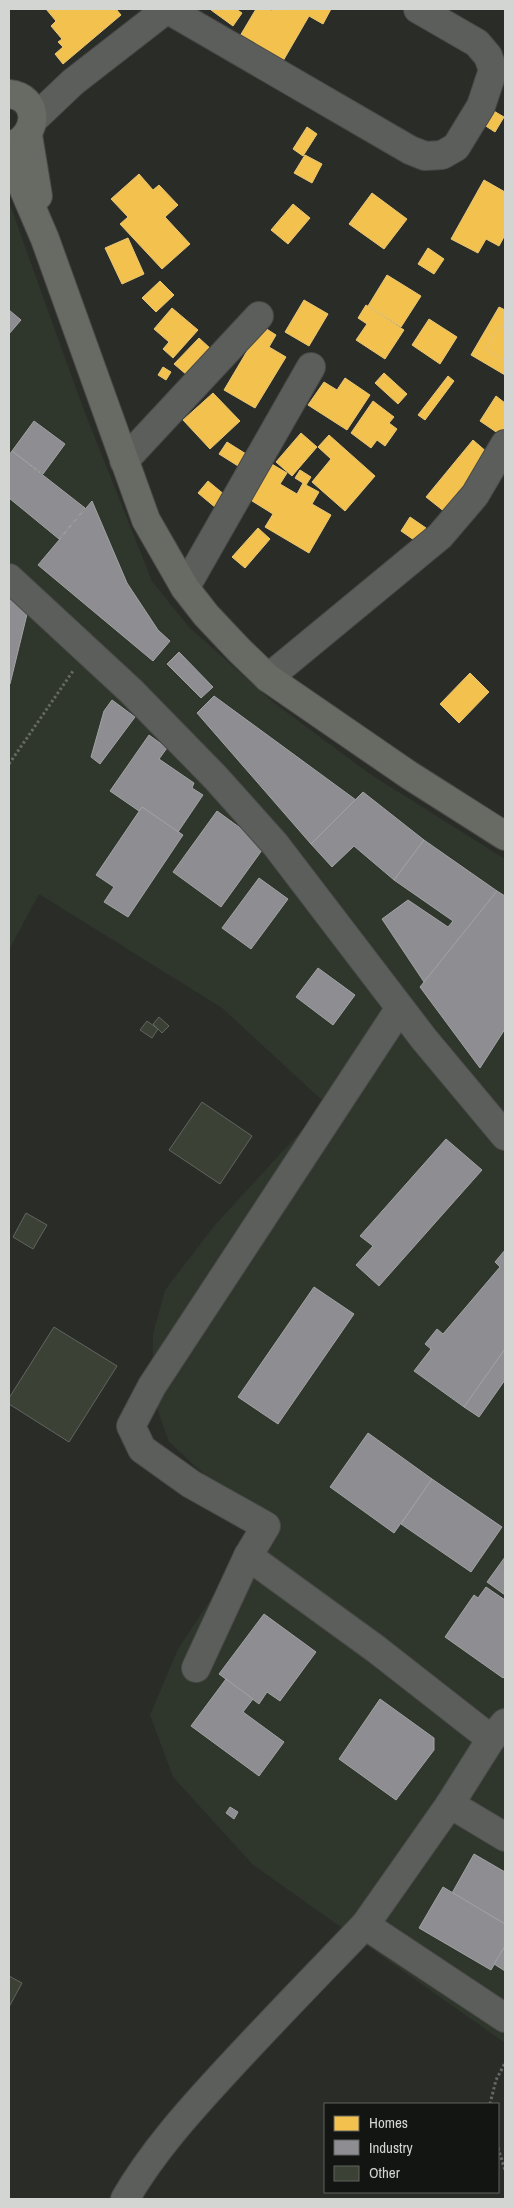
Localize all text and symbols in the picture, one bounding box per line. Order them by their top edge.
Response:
legend [324,2103,499,2193]
text: Homes [369,2112,408,2133]
text: Industry [369,2137,414,2158]
text: Other [369,2162,400,2183]

